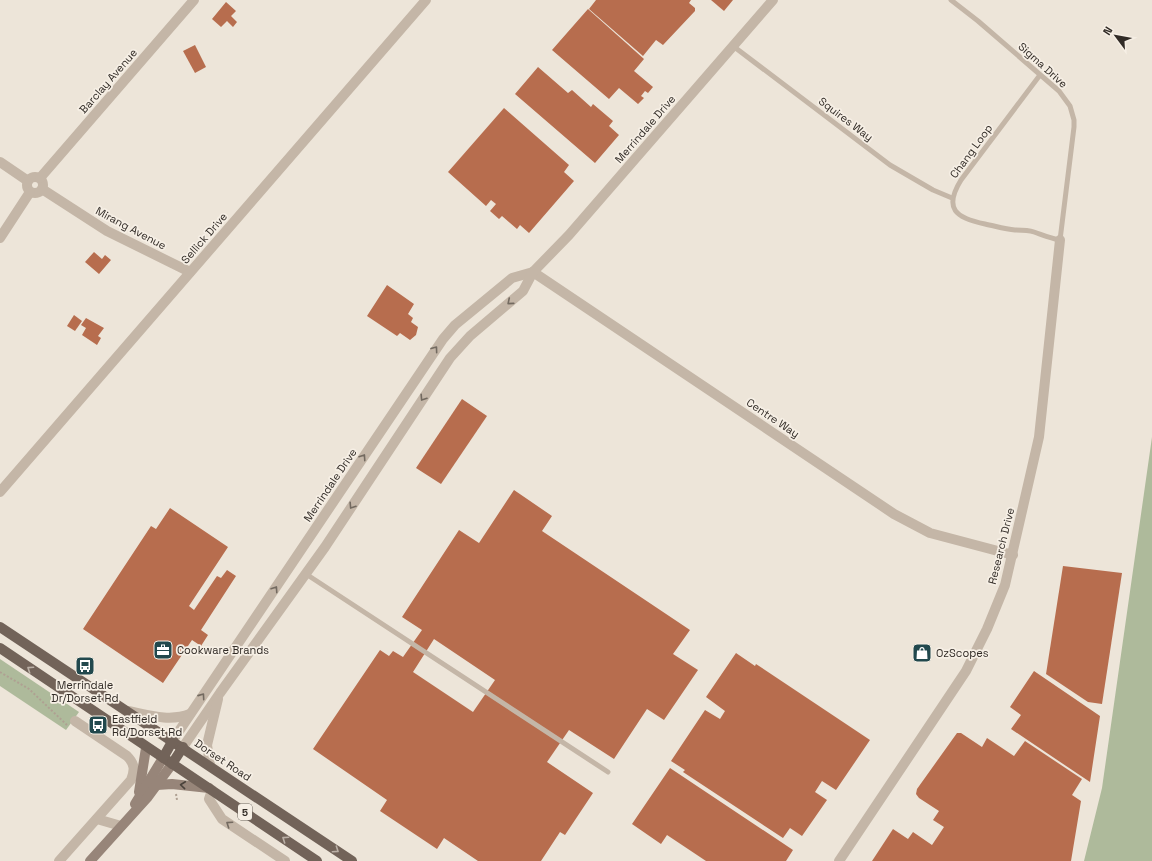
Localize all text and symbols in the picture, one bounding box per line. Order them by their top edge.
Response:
north arrow [1096,16,1136,56]
text: N [1100,24,1115,38]
street label: Sigma Drive [1015,39,1071,91]
street label: Barclay Avenue [76,46,140,116]
street label: Merrindale Drive [612,92,678,166]
street label: Squires Way [816,94,876,144]
street label: Chang Loop [947,121,995,181]
street label: Mirang Avenue [93,204,169,252]
street label: Sellick Drive [178,210,230,266]
one-way arrow [507,297,515,305]
one-way arrow [430,347,437,354]
one-way arrow [421,393,428,400]
street label: Centre Way [744,395,802,441]
street label: Merrindale Drive [300,446,360,524]
one-way arrow [358,454,365,461]
one-way arrow [349,502,357,509]
street label: Research Drive [985,506,1017,586]
one-way arrow [270,586,278,593]
office icon: Cookware Brands [152,639,174,661]
shop icon: OzScopes [911,642,933,664]
place label: Cookware Brands [177,643,269,657]
place label: OzScopes [936,646,989,660]
bus stop icon: Merrindale Dr/Dorset Rd [74,655,96,677]
one-way arrow [27,666,34,674]
place label: Merrindale Dr/Dorset Rd [51,678,119,705]
one-way arrow [197,694,204,701]
place label: Eastfield Rd/Dorset Rd [112,712,182,739]
bus stop icon: Eastfield Rd/Dorset Rd [87,714,109,736]
street label: Dorset Road [192,736,254,784]
one-way arrow [180,781,186,790]
road number: 5 [238,804,252,820]
one-way arrow [226,821,233,829]
one-way arrow [282,836,289,844]
one-way arrow [332,845,339,853]

